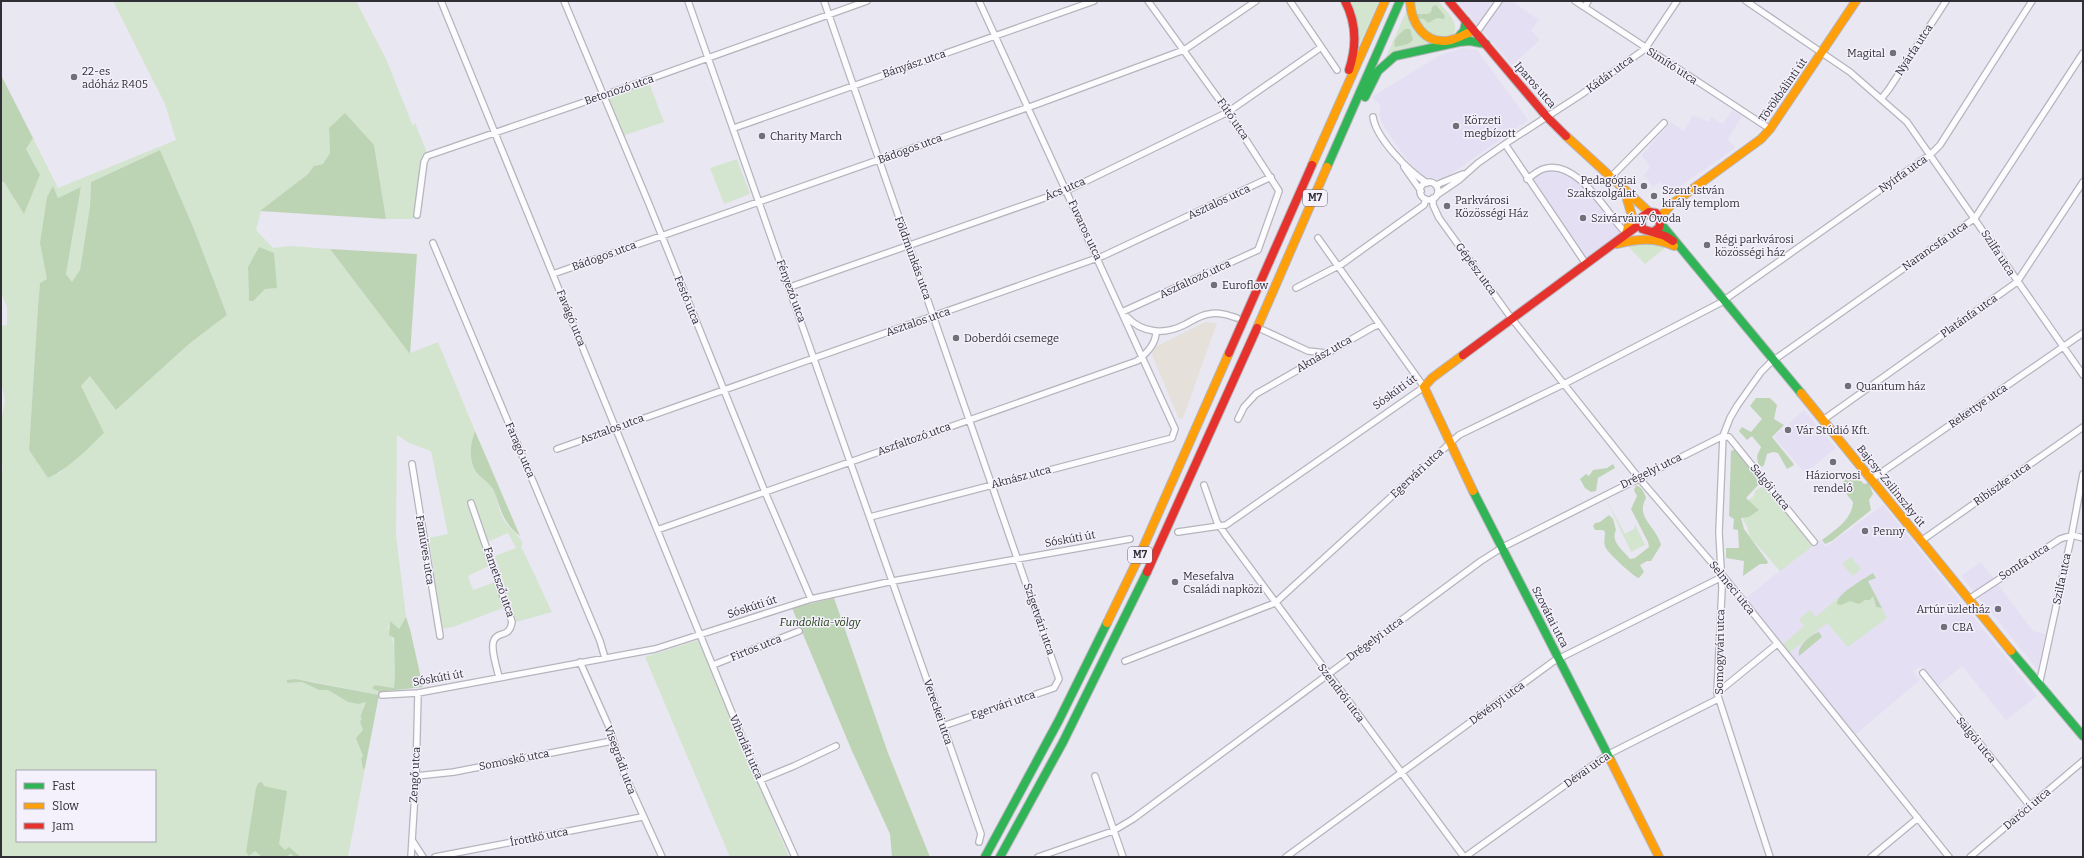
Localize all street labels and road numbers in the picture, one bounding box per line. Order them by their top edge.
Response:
street label: Nyárfa utca [1893,22,1935,78]
street label: Simító utca [1644,45,1700,87]
street label: Bányász utca [881,47,947,81]
street label: Kádár utca [1584,53,1636,95]
street label: Törökbálinti út [1756,55,1810,125]
street label: Iparos utca [1511,59,1559,111]
street label: Betonozó utca [583,72,655,108]
street label: Fűtő utca [1214,96,1252,142]
street label: Bádogos utca [876,131,944,167]
street label: Nyírfa utca [1876,153,1930,195]
street label: Ács utca [1042,174,1087,203]
street label: Asztalos utca [1186,182,1252,222]
road number: M7 [1303,190,1327,206]
street label: Fuvaros utca [1065,198,1105,262]
street label: Földmunkás utca [892,215,934,301]
street label: Narancsfa utca [1900,219,1970,273]
street label: Szilfa utca [1978,227,2018,279]
street label: Bádogos utca [570,238,638,274]
street label: Gépész utca [1453,240,1499,298]
street label: Aszfaltozó utca [1157,257,1233,301]
street label: Fényező utca [774,258,808,324]
street label: Festő utca [671,274,703,326]
street label: Favágó utca [554,288,588,348]
street label: Platánfa utca [1938,292,2000,340]
street label: Asztalos utca [884,305,952,339]
street label: Aknász utca [1294,333,1354,375]
street label: Sóskúti út [1370,372,1420,412]
street label: Rekettye utca [1946,381,2010,431]
street label: Asztalos utca [578,411,646,447]
street label: Faragó utca [502,420,538,480]
street label: Aszfaltozó utca [876,420,952,458]
street label: Bajcsy-Zsilinszky út [1854,443,1928,529]
street label: Egervári utca [1388,445,1446,501]
street label: Drégelyi utca [1618,451,1684,491]
street label: Ribiszke utca [1971,460,2033,508]
street label: Salgói utca [1747,461,1793,513]
street label: Aknász utca [990,463,1052,491]
street label: Faműves utca [413,514,437,586]
street label: Sóskúti út [1044,528,1096,550]
street label: Somfa utca [1996,541,2052,583]
street label: Fametsző utca [481,545,517,619]
road number: M7 [1128,547,1152,563]
street label: Szilfa utca [2050,552,2074,606]
street label: Selmeci utca [1706,559,1758,617]
street label: Szigetvári utca [1021,581,1057,657]
street label: Szovátai utca [1529,584,1571,650]
street label: Sóskúti út [726,593,778,621]
street label: Somogyvári utca [1713,609,1727,695]
street label: Drégelyi utca [1344,614,1406,664]
street label: Firtos utca [729,632,783,664]
street label: Szendrői utca [1315,661,1367,725]
street label: Sóskúti út [412,667,464,689]
street label: Vereckei utca [921,678,955,746]
street label: Dévényi utca [1467,679,1527,727]
street label: Egervári utca [969,688,1037,722]
street label: Vihorláti utca [727,713,765,781]
street label: Salgói utca [1953,714,1999,766]
street label: Visegrádi utca [602,724,638,796]
street label: Zengő utca [407,747,423,803]
street label: Somoskő utca [478,747,550,773]
street label: Dévai utca [1562,750,1612,790]
street label: Daróci utca [2001,785,2053,833]
street label: Írottkő utca [509,824,569,849]

